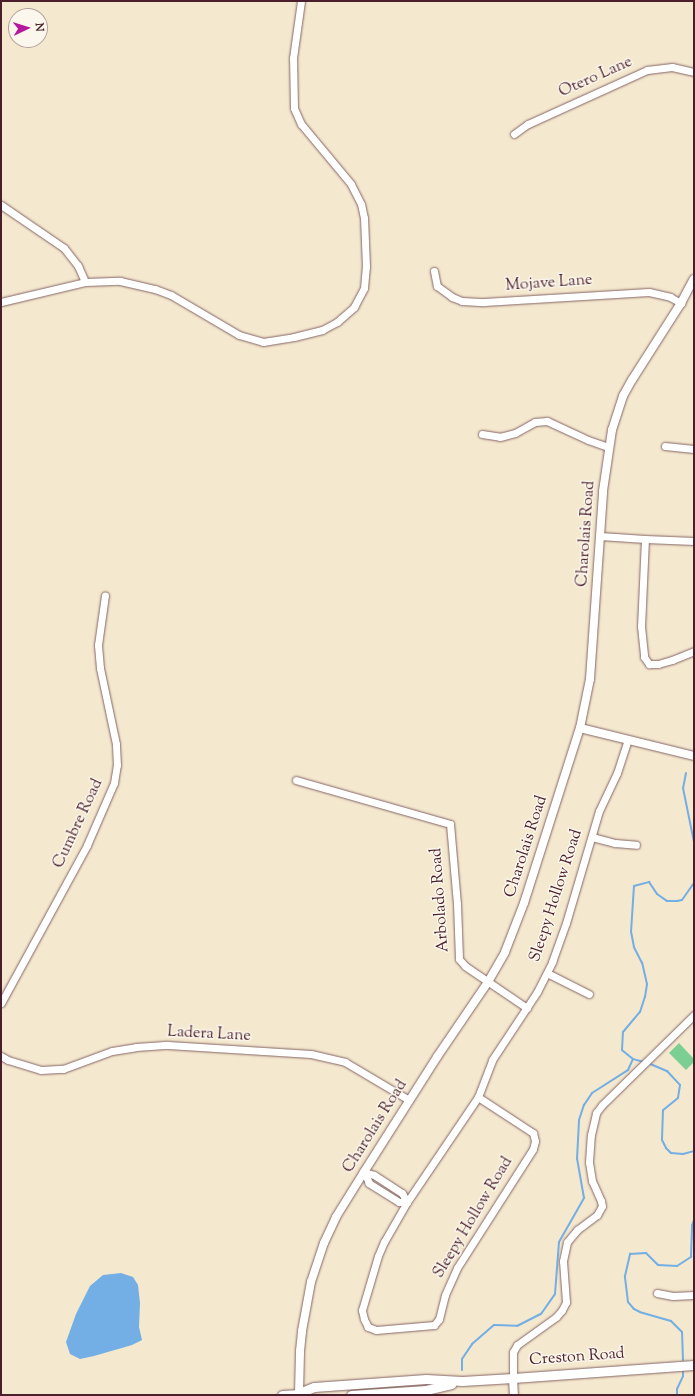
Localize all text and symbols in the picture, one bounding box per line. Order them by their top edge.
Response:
north arrow [8,8,48,48]
text: N [31,22,47,32]
street label: Otero Lane [556,53,636,103]
street label: Mojave Lane [505,271,593,297]
street label: Charolais Road [574,480,600,588]
street label: Cumbre Road [50,776,108,872]
street label: Charolais Road [501,794,553,900]
street label: Sleepy Hollow Road [527,827,587,965]
street label: Arbolado Road [428,847,454,953]
street label: Ladera Lane [167,1023,251,1047]
street label: Charolais Road [340,1077,412,1177]
street label: Sleepy Hollow Road [430,1154,518,1282]
street label: Creston Road [529,1345,625,1371]

